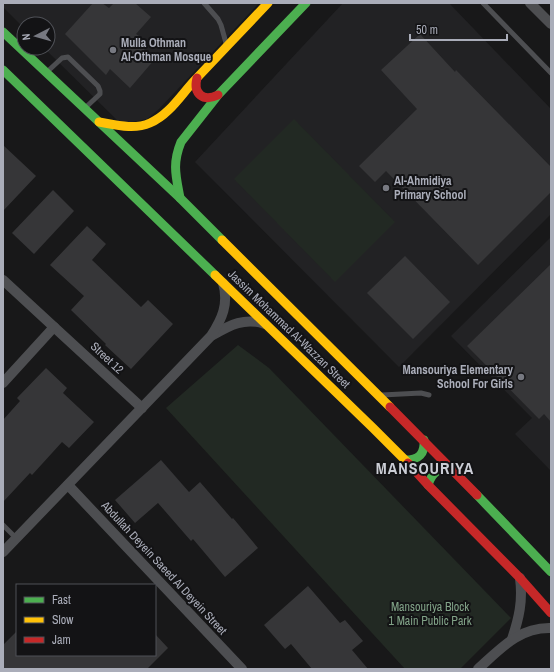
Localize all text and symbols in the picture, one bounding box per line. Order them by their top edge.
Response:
north arrow [16,16,56,56]
scale bar [410,16,507,42]
text: 50 m [416,22,438,38]
text: N [19,33,33,41]
place label: Mulla Othman Al-Othman Mosque [121,35,212,65]
marker: Mulla Othman Al-Othman Mosque [108,45,118,55]
place label: Al-Ahmidiya Primary School [394,173,466,203]
marker: Al-Ahmidiya Primary School [381,183,391,193]
street label: Jassim Mohammad Al-Wazzan Street [224,266,354,392]
street label: Street 12 [87,339,127,377]
place label: Mansouriya Elementary School For Girls [403,362,514,392]
marker: Mansouriya Elementary School For Girls [516,372,526,382]
district label: MANSOURIYA [376,457,474,479]
street label: Abdullah Deyein Saeed Al Deyein Street [97,497,230,638]
legend [16,584,156,656]
text: Fast [52,592,71,608]
park label: Mansouriya Block 1 Main Public Park [388,599,472,629]
text: Slow [52,612,74,628]
text: Jam [52,632,71,648]

